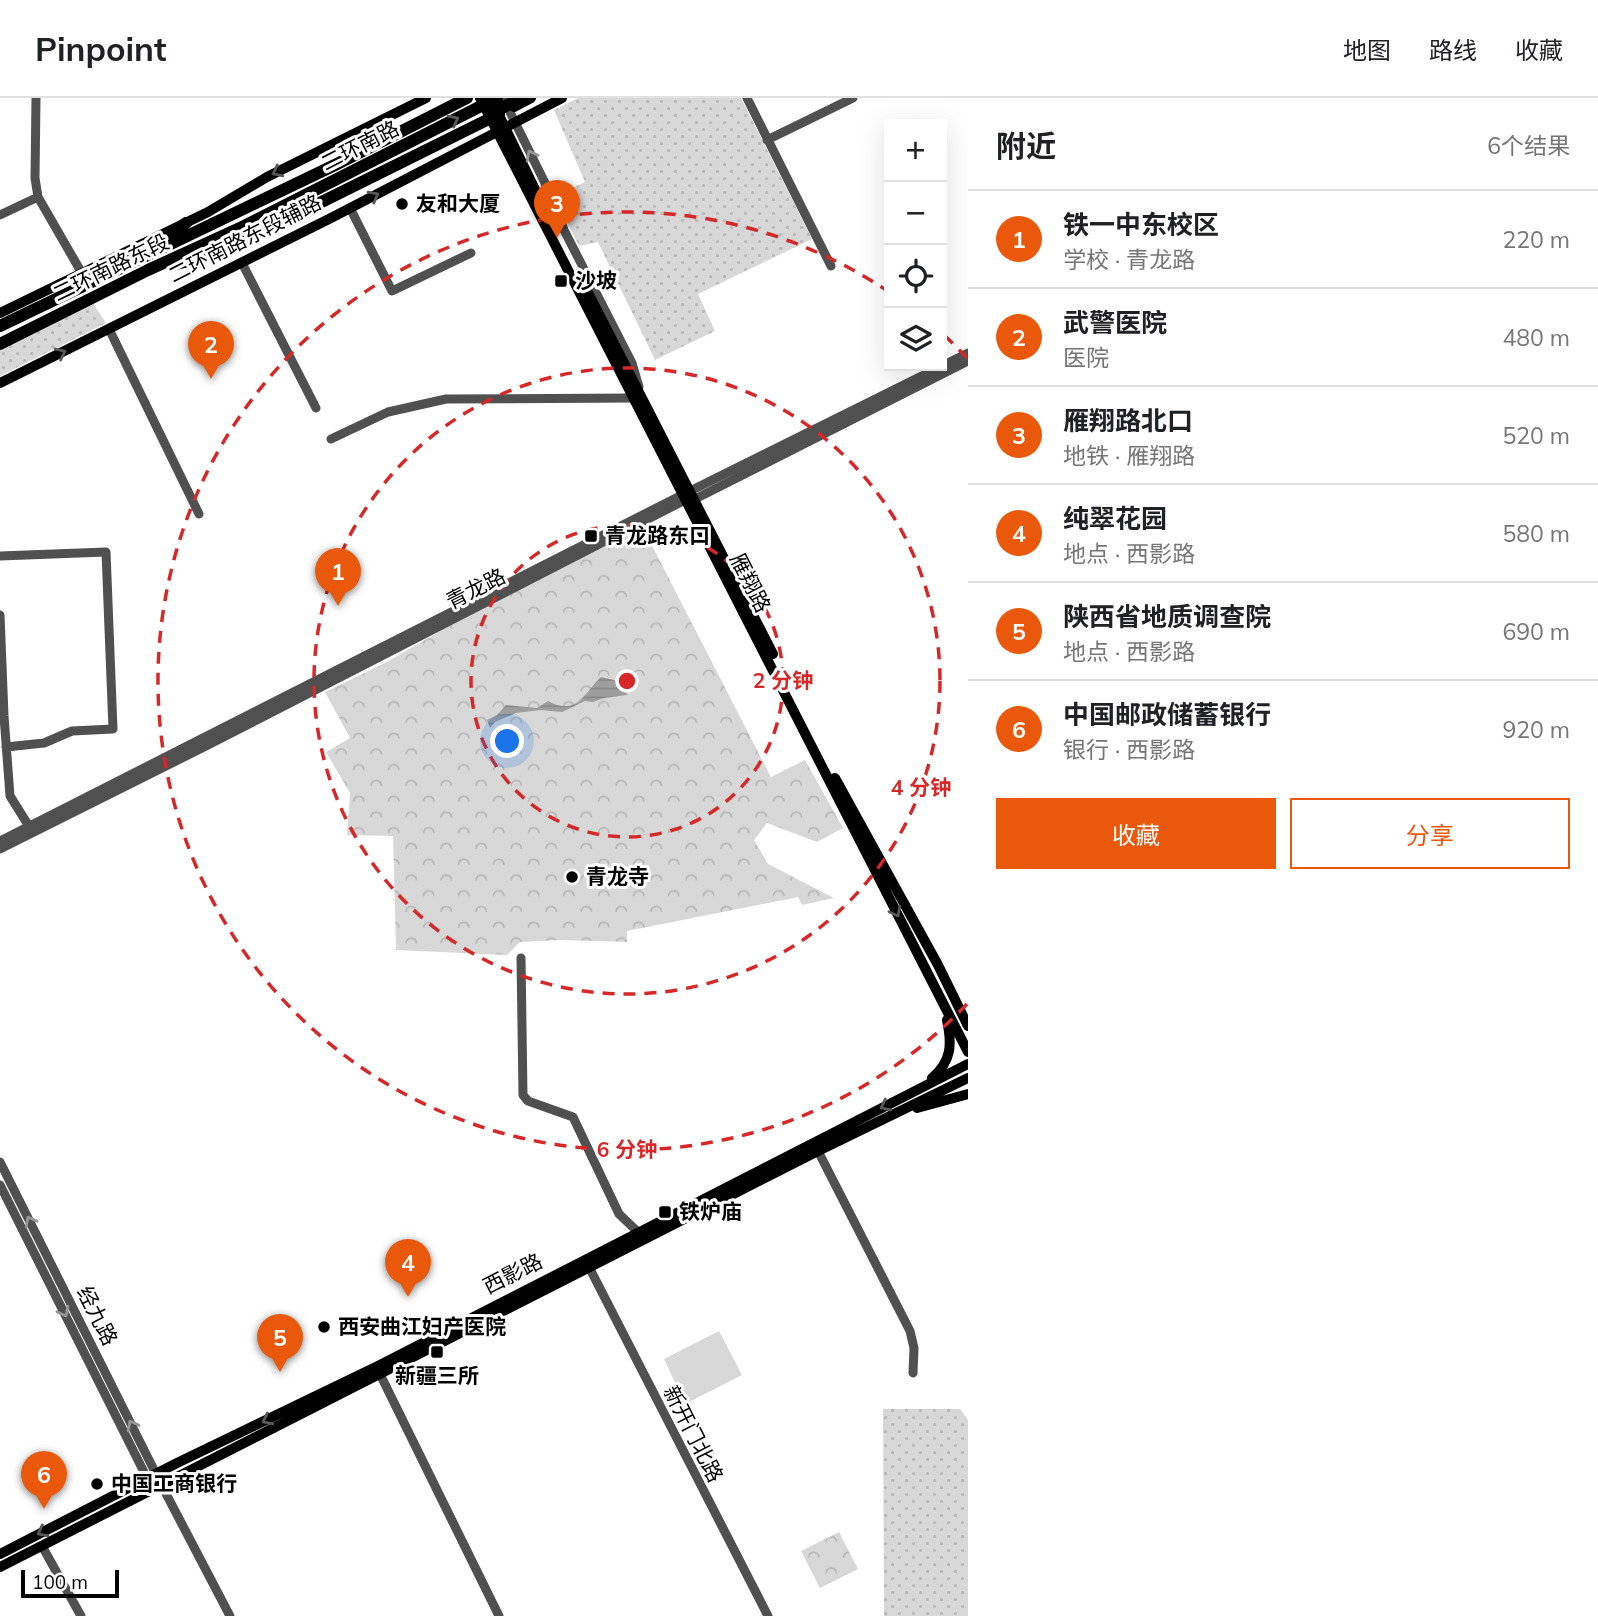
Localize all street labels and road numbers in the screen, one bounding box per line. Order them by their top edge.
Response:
street label: 二环南路 [316,114,403,176]
street label: 二环南路东段辅路 [164,188,325,288]
street label: 二环南路东段 [48,228,173,306]
street label: 雁翔路 [725,549,777,617]
street label: 青龙路 [442,562,510,614]
street label: 西影路 [479,1247,547,1299]
street label: 经九路 [72,1282,124,1350]
street label: 新开门北路 [658,1381,729,1486]

